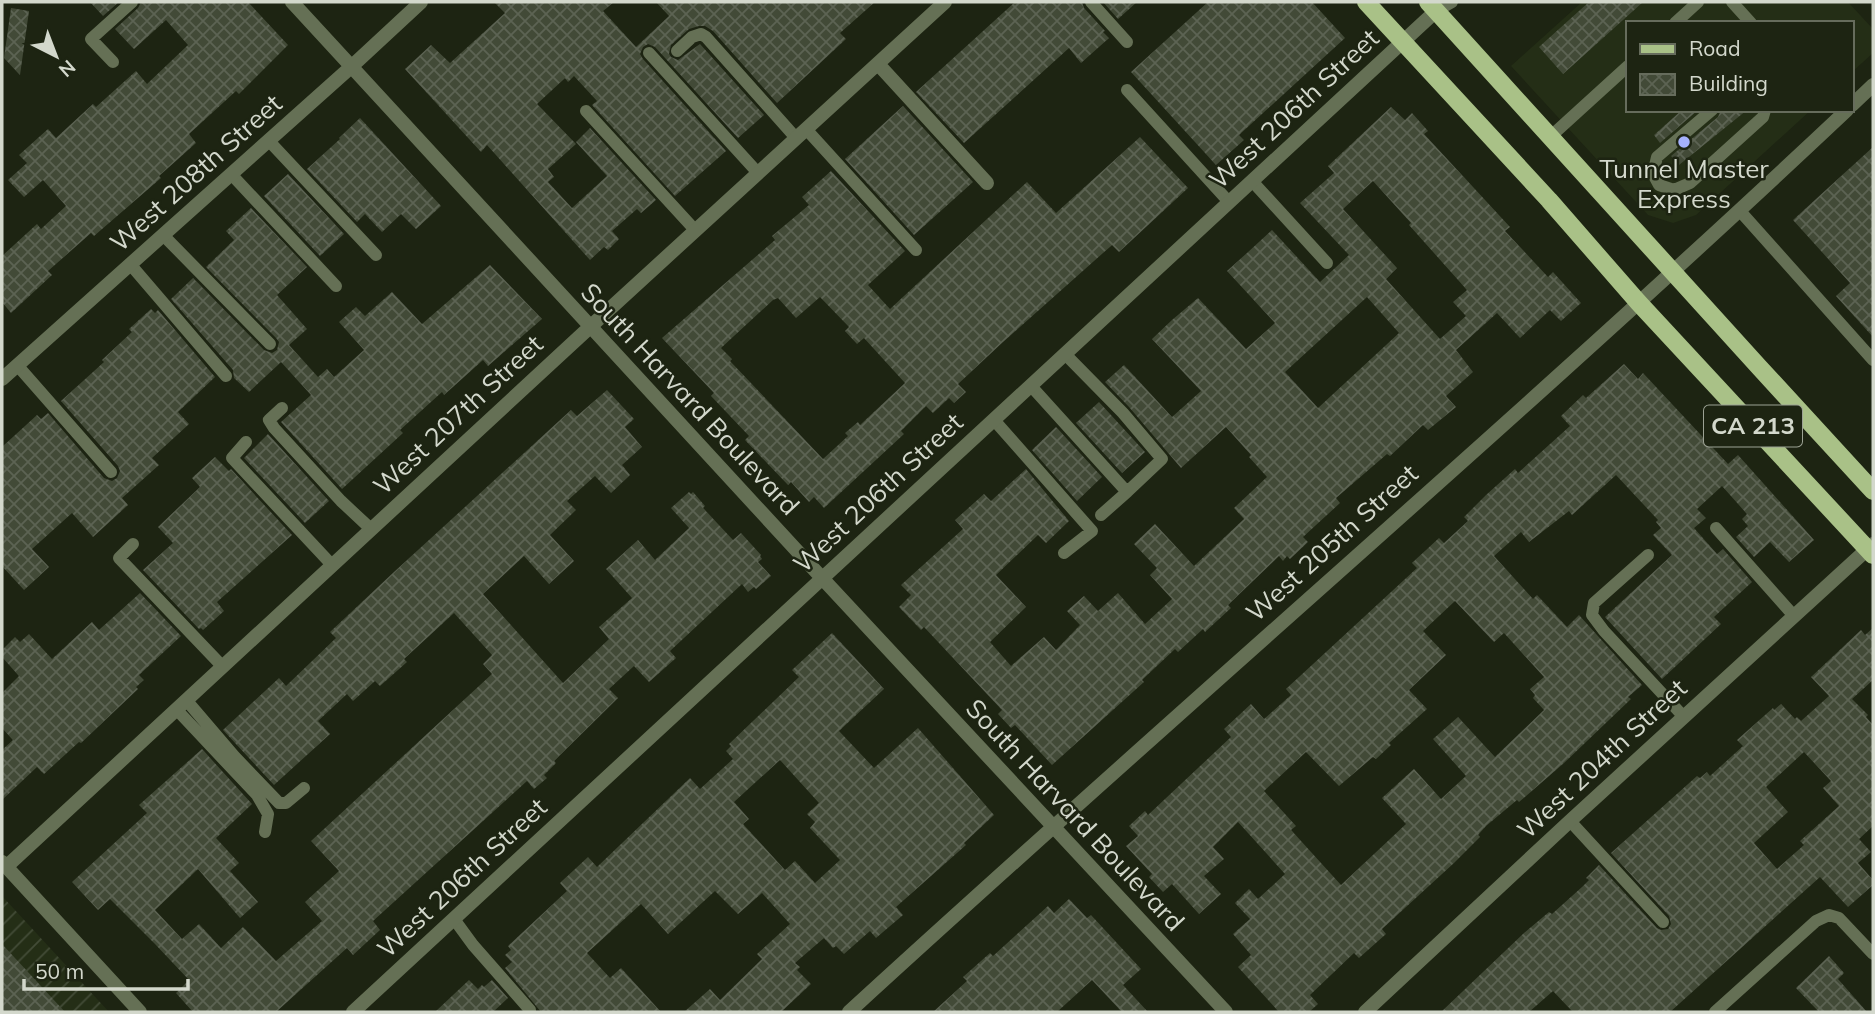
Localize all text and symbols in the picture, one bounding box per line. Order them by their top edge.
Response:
north arrow [21,21,91,91]
legend [1626,21,1854,112]
street label: West 206th Street [1202,22,1385,196]
text: Road [1689,35,1740,61]
text: N [54,55,81,82]
text: Building [1689,70,1768,96]
street label: West 208th Street [103,87,288,258]
marker: Tunnel Master Express [1676,134,1692,150]
place label: Tunnel Master Express [1599,152,1769,215]
street label: South Harvard Boulevard [574,276,807,522]
street label: West 207th Street [366,328,549,502]
road number: CA 213 [1704,405,1802,446]
street label: West 206th Street [786,406,969,580]
street label: West 205th Street [1239,457,1424,628]
street label: West 204th Street [1510,672,1693,846]
street label: South Harvard Boulevard [959,692,1192,938]
street label: West 206th Street [370,791,553,965]
scale bar [24,948,189,992]
text: 50 m [35,958,84,984]

